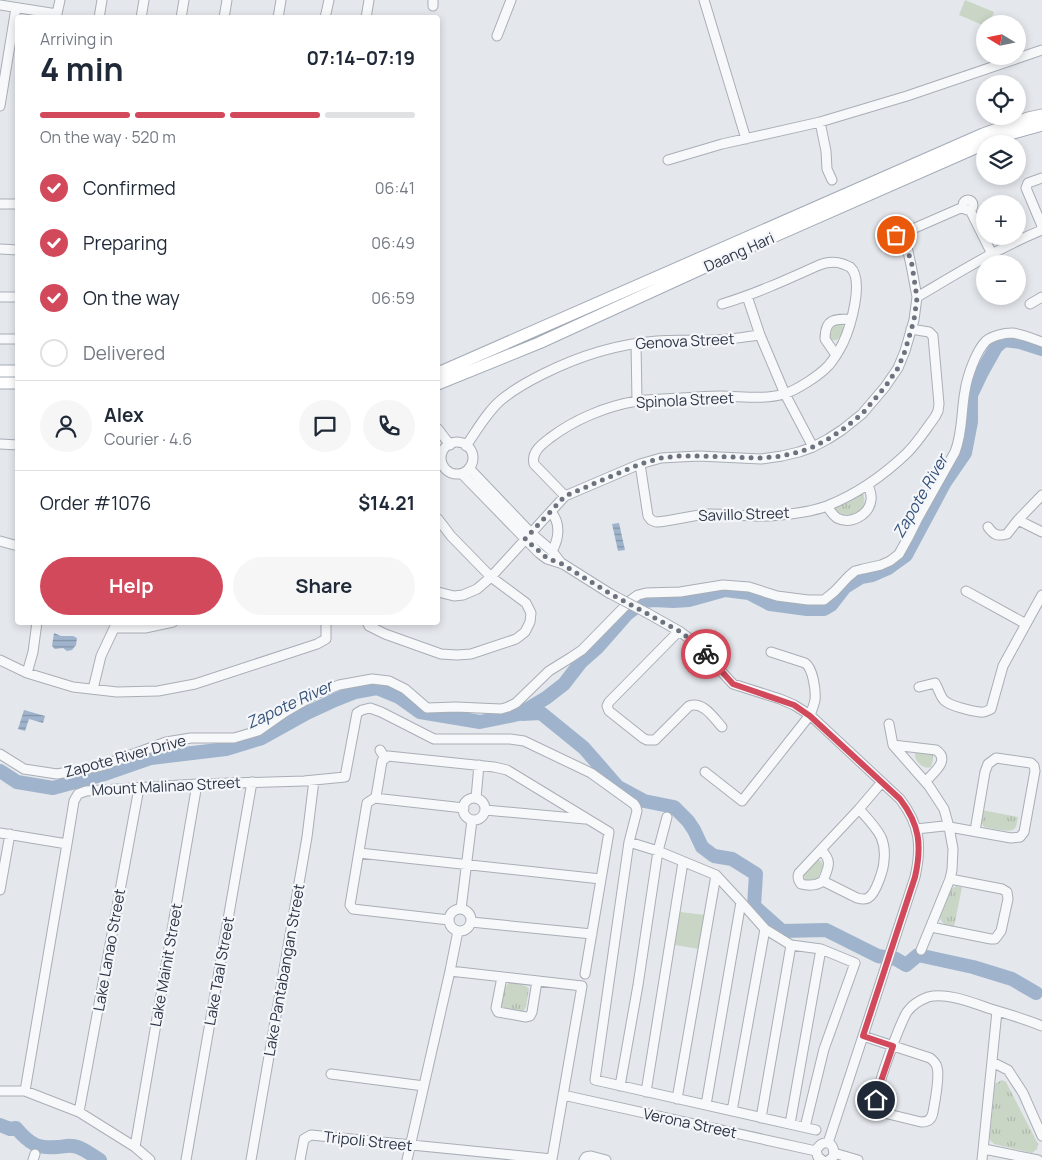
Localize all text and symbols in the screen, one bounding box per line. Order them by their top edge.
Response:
north arrow [976,15,1026,65]
map controls [976,15,1026,305]
text: Arriving in [40,28,113,50]
text: 07:14–07:19 [306,45,415,71]
text: 4 min [40,47,124,91]
button: locate [976,75,1026,125]
text: On the way · 520 m [40,126,176,148]
button: layers [976,135,1026,185]
icon: check [40,174,68,202]
text: Confirmed [83,175,176,201]
text: 06:41 [375,177,415,199]
button: + [976,195,1026,245]
pin [875,214,917,256]
icon: bag [882,221,910,249]
street label: Daang Hari [700,227,778,277]
icon: check [40,229,68,257]
text: Preparing [83,230,168,256]
text: 06:49 [371,232,415,254]
button: − [976,255,1026,305]
icon: check [40,284,68,312]
text: On the way [83,285,180,311]
text: 06:59 [371,287,415,309]
street label: Genova Street [635,328,735,354]
text: Delivered [83,340,165,366]
street label: Spinola Street [635,387,735,413]
button: person [40,400,92,452]
button: chat [299,400,351,452]
button: phone [363,400,415,452]
text: Alex [104,402,144,428]
text: Courier · 4.6 [104,428,192,450]
water label: Zapote River [887,448,954,542]
text: Order #1076 [40,490,151,516]
text: $14.21 [358,490,415,516]
street label: Savillo Street [698,502,790,526]
button: Help [40,557,223,615]
button: Share [233,557,415,615]
courier [681,629,731,679]
icon: bike [692,640,720,668]
water label: Zapote River [242,673,338,734]
street label: Zapote River Drive [62,730,188,782]
street label: Mount Malinao Street [91,772,241,800]
street label: Lake Pantabangan Street [258,882,310,1058]
street label: Lake Lanao Street [88,887,130,1013]
street label: Lake Mainit Street [145,902,187,1028]
street label: Lake Taal Street [199,915,239,1027]
pin [855,1079,897,1121]
icon: home [862,1086,890,1114]
street label: Verona Street [641,1103,739,1143]
street label: Tripoli Street [323,1126,413,1156]

